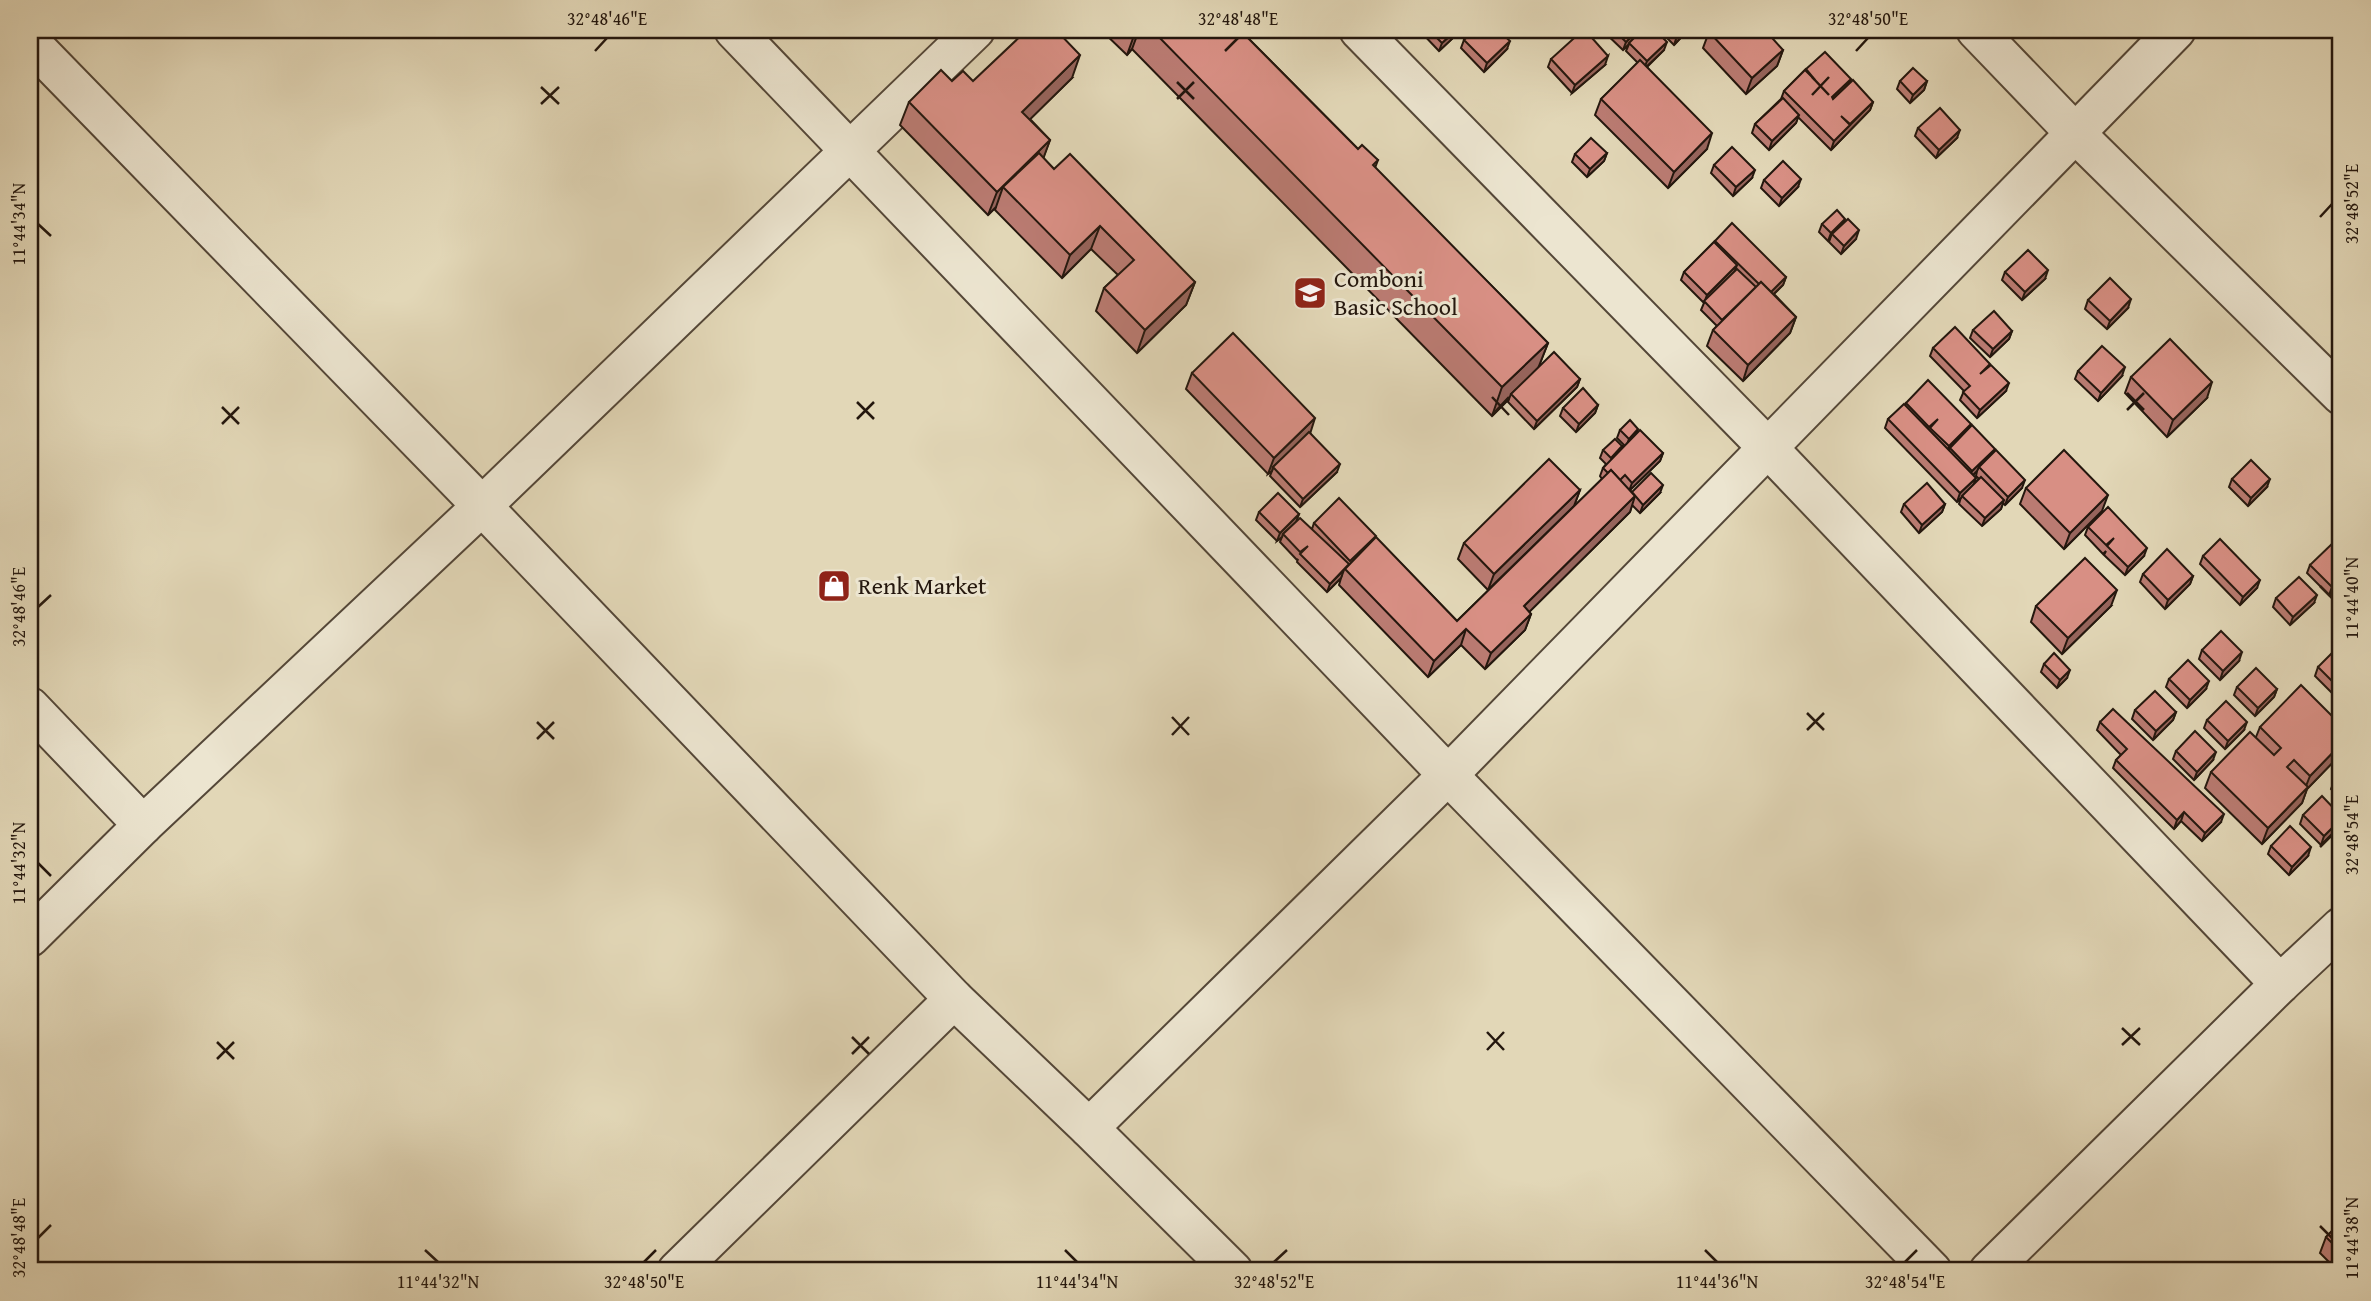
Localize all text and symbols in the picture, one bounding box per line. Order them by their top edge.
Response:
text: 32°48'46"E [567,5,647,32]
text: 32°48'48"E [1198,5,1278,32]
text: 32°48'50"E [1828,5,1908,32]
text: 32°48'52"E [2338,164,2365,244]
text: 11°44'34"N [5,182,32,265]
place label: Comboni Basic School [1334,261,1458,324]
school or university icon: Comboni Basic School [1291,274,1329,312]
text: 11°44'40"N [2338,556,2365,639]
text: 32°48'46"E [5,567,32,647]
shop icon: Renk Market [815,567,853,605]
place label: Renk Market [858,568,987,603]
text: 32°48'54"E [2338,795,2365,875]
text: 11°44'32"N [5,821,32,904]
text: 11°44'38"N [2338,1196,2365,1279]
text: 32°48'48"E [5,1198,32,1278]
text: 11°44'32"N [397,1268,480,1295]
text: 32°48'50"E [604,1268,684,1295]
text: 11°44'34"N [1036,1268,1119,1295]
text: 32°48'52"E [1234,1268,1314,1295]
text: 11°44'36"N [1676,1268,1759,1295]
text: 32°48'54"E [1865,1268,1945,1295]

